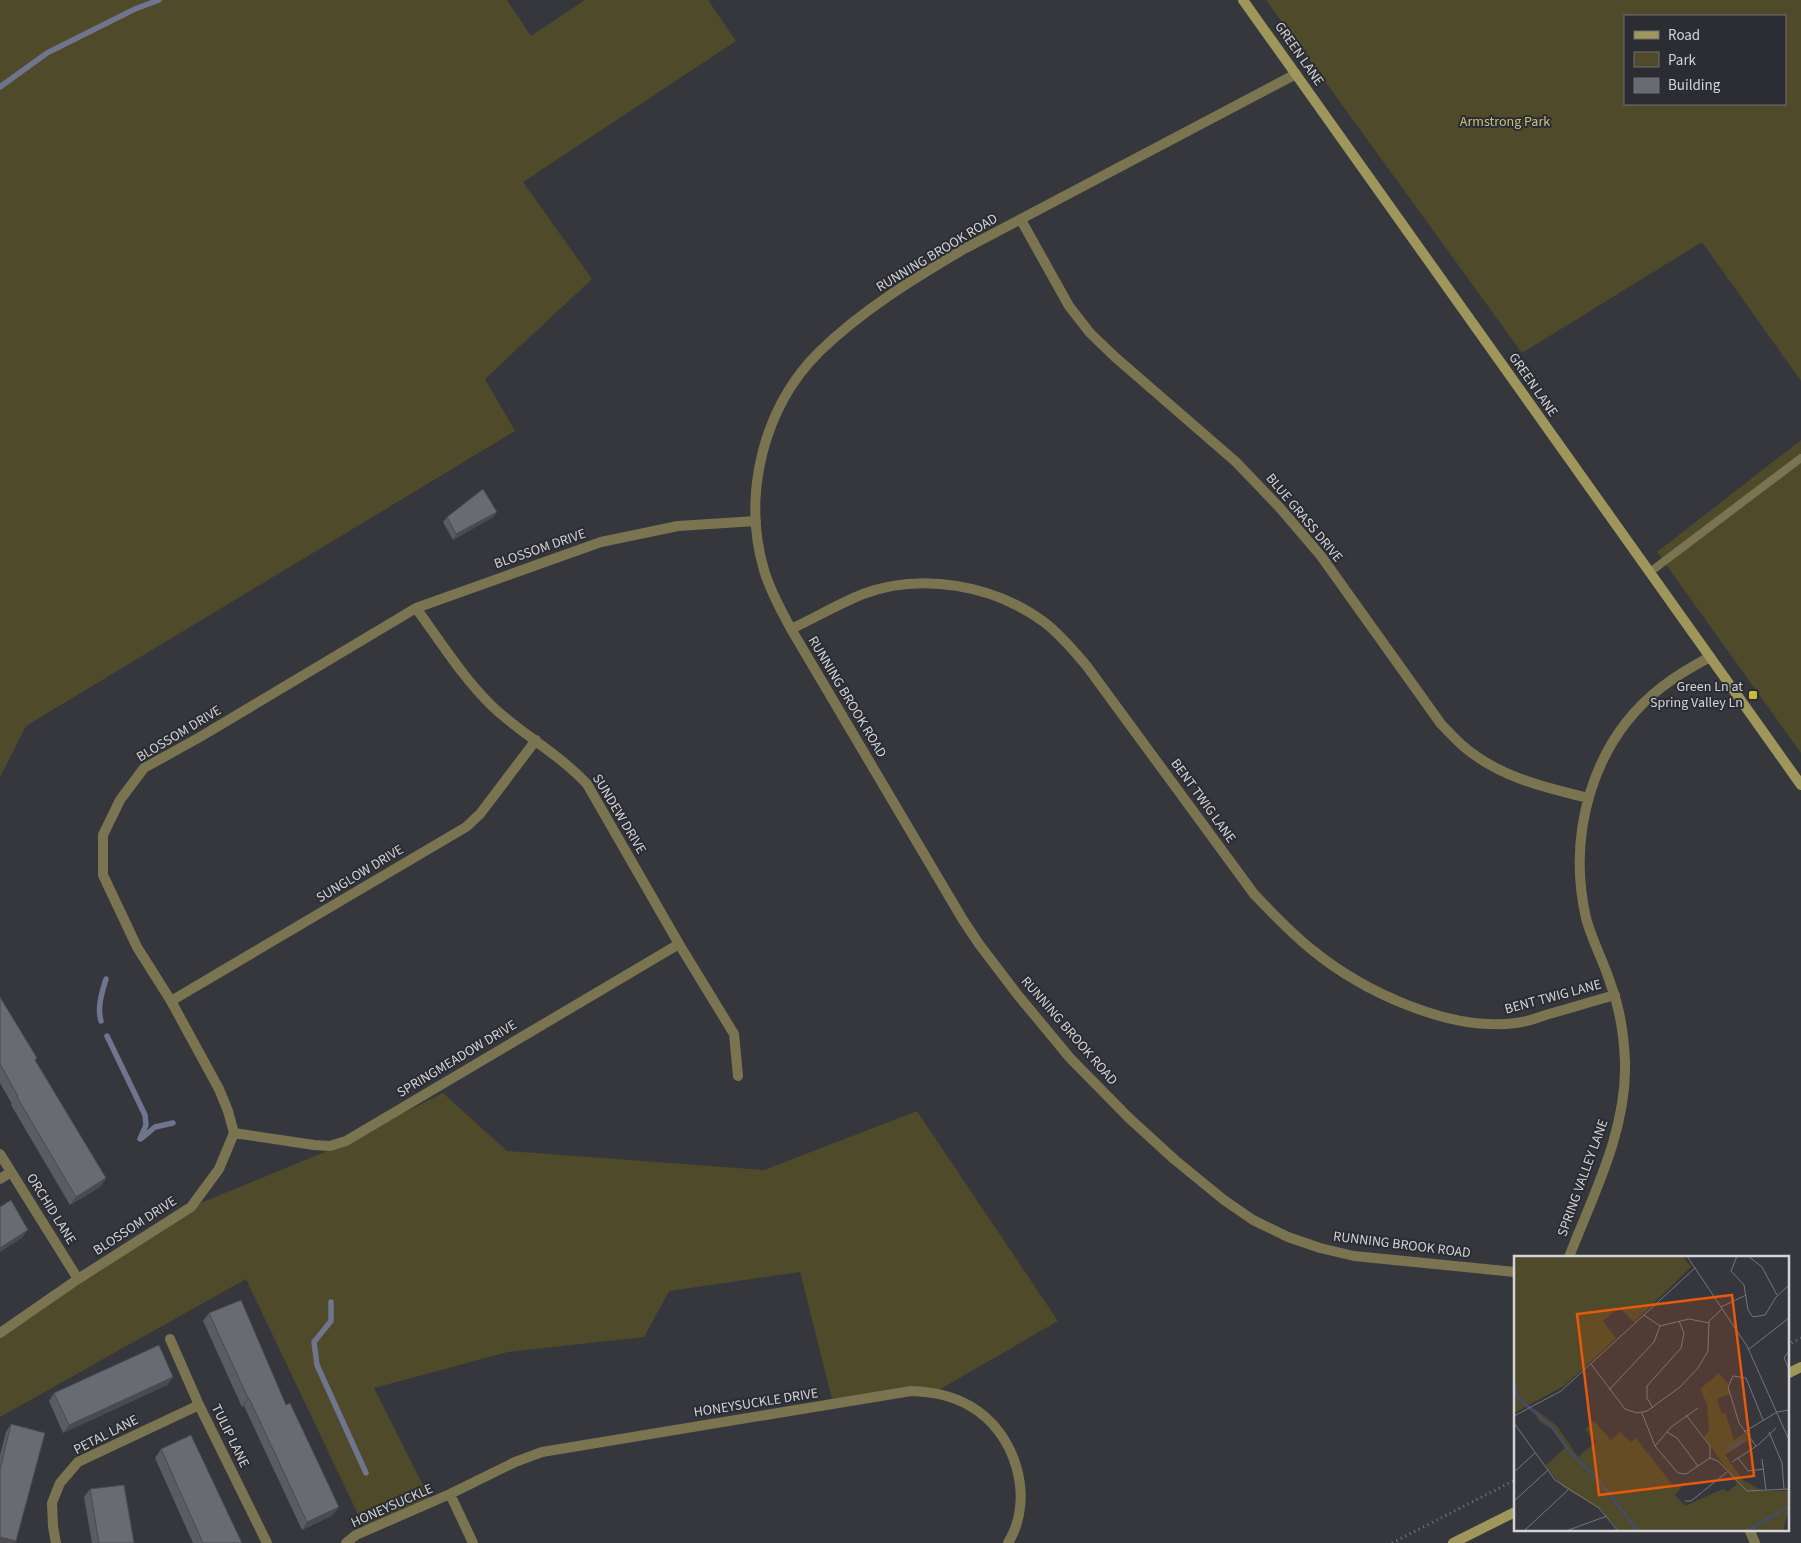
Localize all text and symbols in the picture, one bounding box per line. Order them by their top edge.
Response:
legend [1624,15,1786,105]
street label: GREEN LANE [1270,18,1328,90]
text: Road [1668,25,1700,46]
text: Park [1668,50,1697,71]
text: Building [1668,75,1721,96]
park label: Armstrong Park [1460,112,1550,132]
street label: RUNNING BROOK ROAD [873,209,1001,297]
street label: GREEN LANE [1504,349,1562,421]
street label: BLUE GRASS DRIVE [1261,469,1347,567]
street label: BLOSSOM DRIVE [491,524,589,574]
street label: RUNNING BROOK ROAD [803,633,891,761]
place label: Green Ln at Spring Valley Ln [1650,677,1743,713]
marker: Green Ln at Spring Valley Ln [1747,689,1759,701]
street label: BLOSSOM DRIVE [133,701,225,767]
street label: BENT TWIG LANE [1166,755,1240,847]
street label: SUNDEW DRIVE [587,770,651,858]
street label: SUNGLOW DRIVE [313,840,407,908]
street label: RUNNING BROOK ROAD [1016,972,1122,1090]
street label: BENT TWIG LANE [1502,974,1604,1020]
street label: SPRINGMEADOW DRIVE [393,1015,521,1103]
street label: SPRING VALLEY LANE [1552,1117,1614,1239]
street label: ORCHID LANE [21,1170,81,1248]
street label: BLOSSOM DRIVE [89,1192,181,1260]
street label: RUNNING BROOK ROAD [1332,1227,1472,1263]
inset map [1514,1256,1788,1530]
street label: HONEYSUCKLE DRIVE [692,1383,820,1423]
street label: TULIP LANE [206,1401,254,1471]
street label: PETAL LANE [70,1410,142,1460]
street label: HONEYSUCKLE [348,1479,436,1533]

